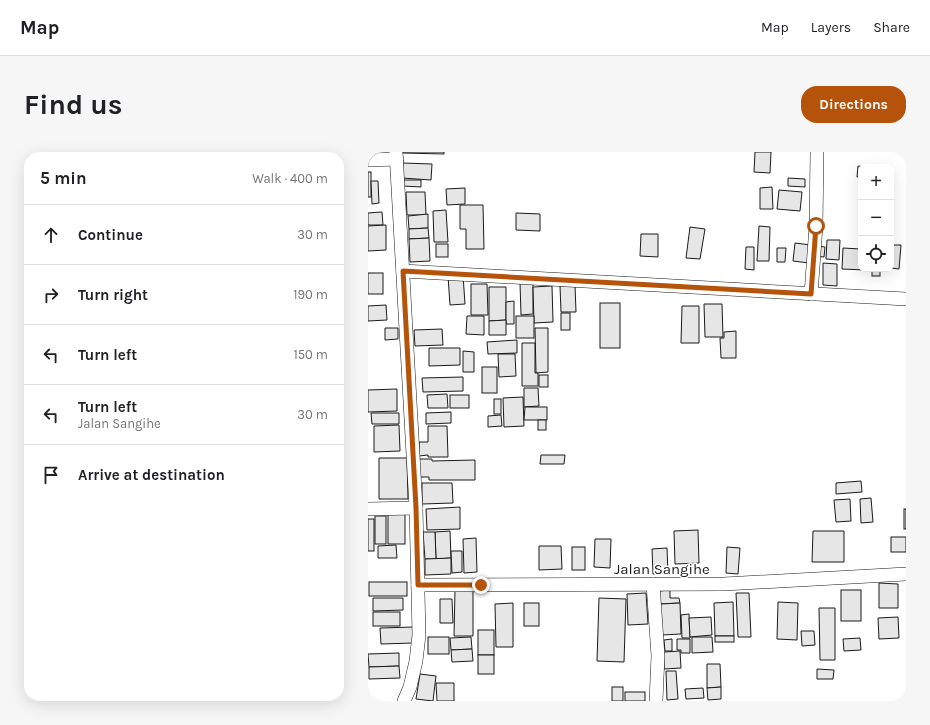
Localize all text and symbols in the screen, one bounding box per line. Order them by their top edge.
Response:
text: Map [20,17,59,39]
text: Map [761,19,789,36]
text: Layers [811,19,851,36]
text: Share [873,19,910,36]
button: Directions [801,86,906,123]
text: Find us [24,88,123,121]
map controls [858,164,894,272]
button: + [858,164,894,200]
text: 5 min [40,168,87,188]
text: Walk · 400 m [252,171,328,186]
button: − [858,200,894,236]
route start [807,217,825,235]
icon: ahead [40,224,62,246]
text: Continue [78,226,143,244]
text: 30 m [297,227,328,242]
button: locate [858,236,894,272]
icon: right [40,284,62,306]
text: Turn right [78,286,148,304]
text: 190 m [293,287,328,302]
icon: left [40,344,62,366]
text: Turn left [78,346,137,364]
text: 150 m [293,347,328,362]
text: Turn left [78,398,137,416]
icon: left [40,404,62,426]
text: 30 m [297,407,328,422]
text: Jalan Sangihe [78,416,161,431]
icon: arrive [40,464,62,486]
text: Arrive at destination [78,466,225,484]
street label: Jalan Sangihe [614,560,710,578]
route end [472,576,490,594]

